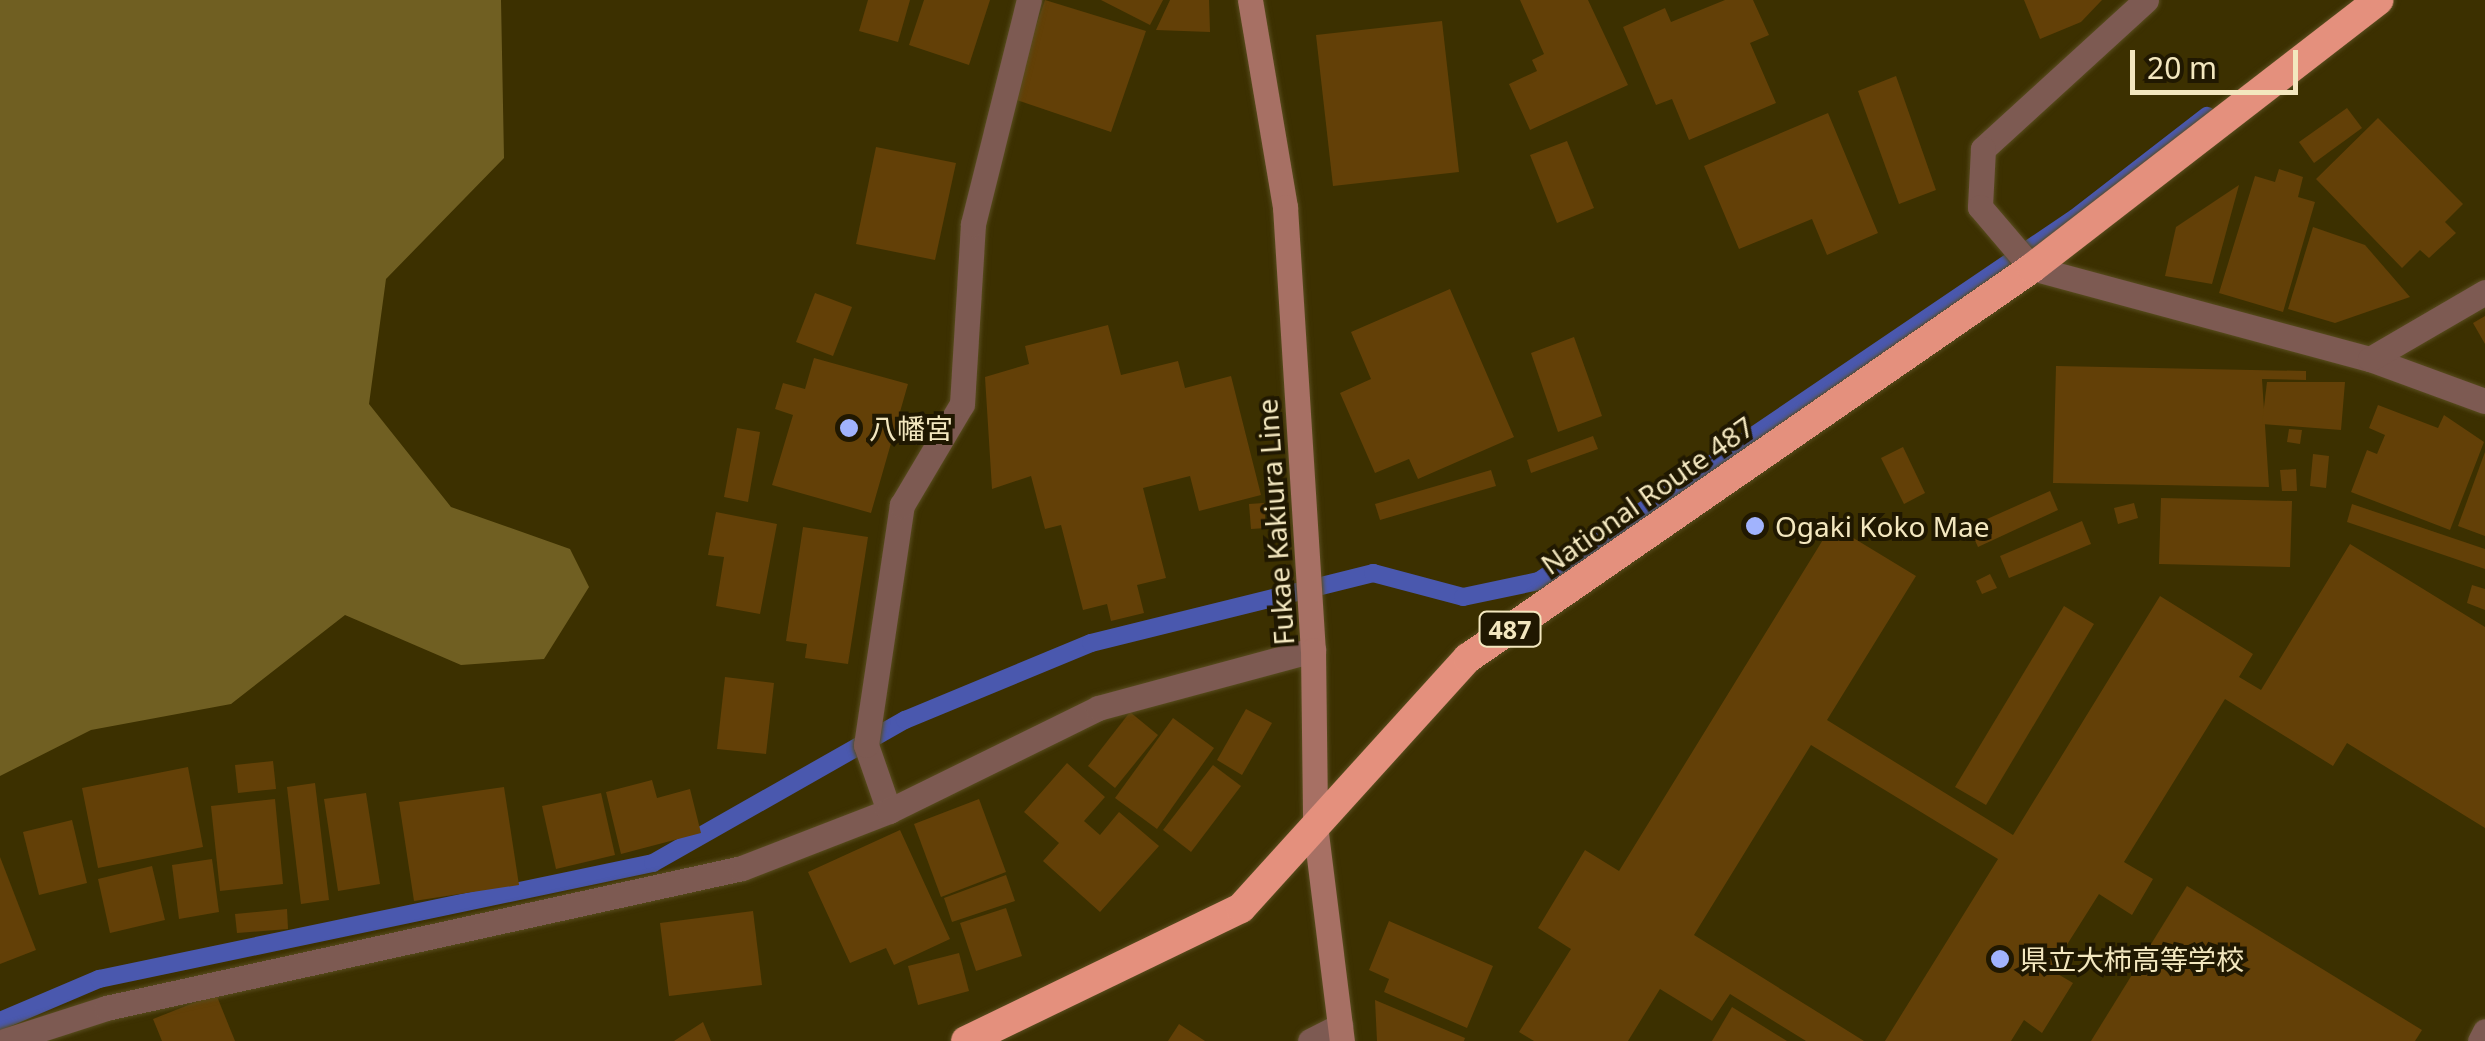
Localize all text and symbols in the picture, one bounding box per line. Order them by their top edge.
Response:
scale bar [2135,30,2302,92]
text: 20 m [2147,47,2217,88]
street label: Fukae Kakiura Line [1250,398,1300,646]
street label: National Route 487 [1534,409,1760,581]
place label: 八幡宮 [869,411,953,445]
marker: 八幡宮 [838,417,860,439]
place label: Ogaki Koko Mae [1775,509,1990,543]
marker: Ogaki Koko Mae [1744,515,1766,537]
road number: 487 [1478,609,1542,649]
place label: 県立大柿高等学校 [2020,942,2244,976]
marker: 県立大柿高等学校 [1989,948,2011,970]

